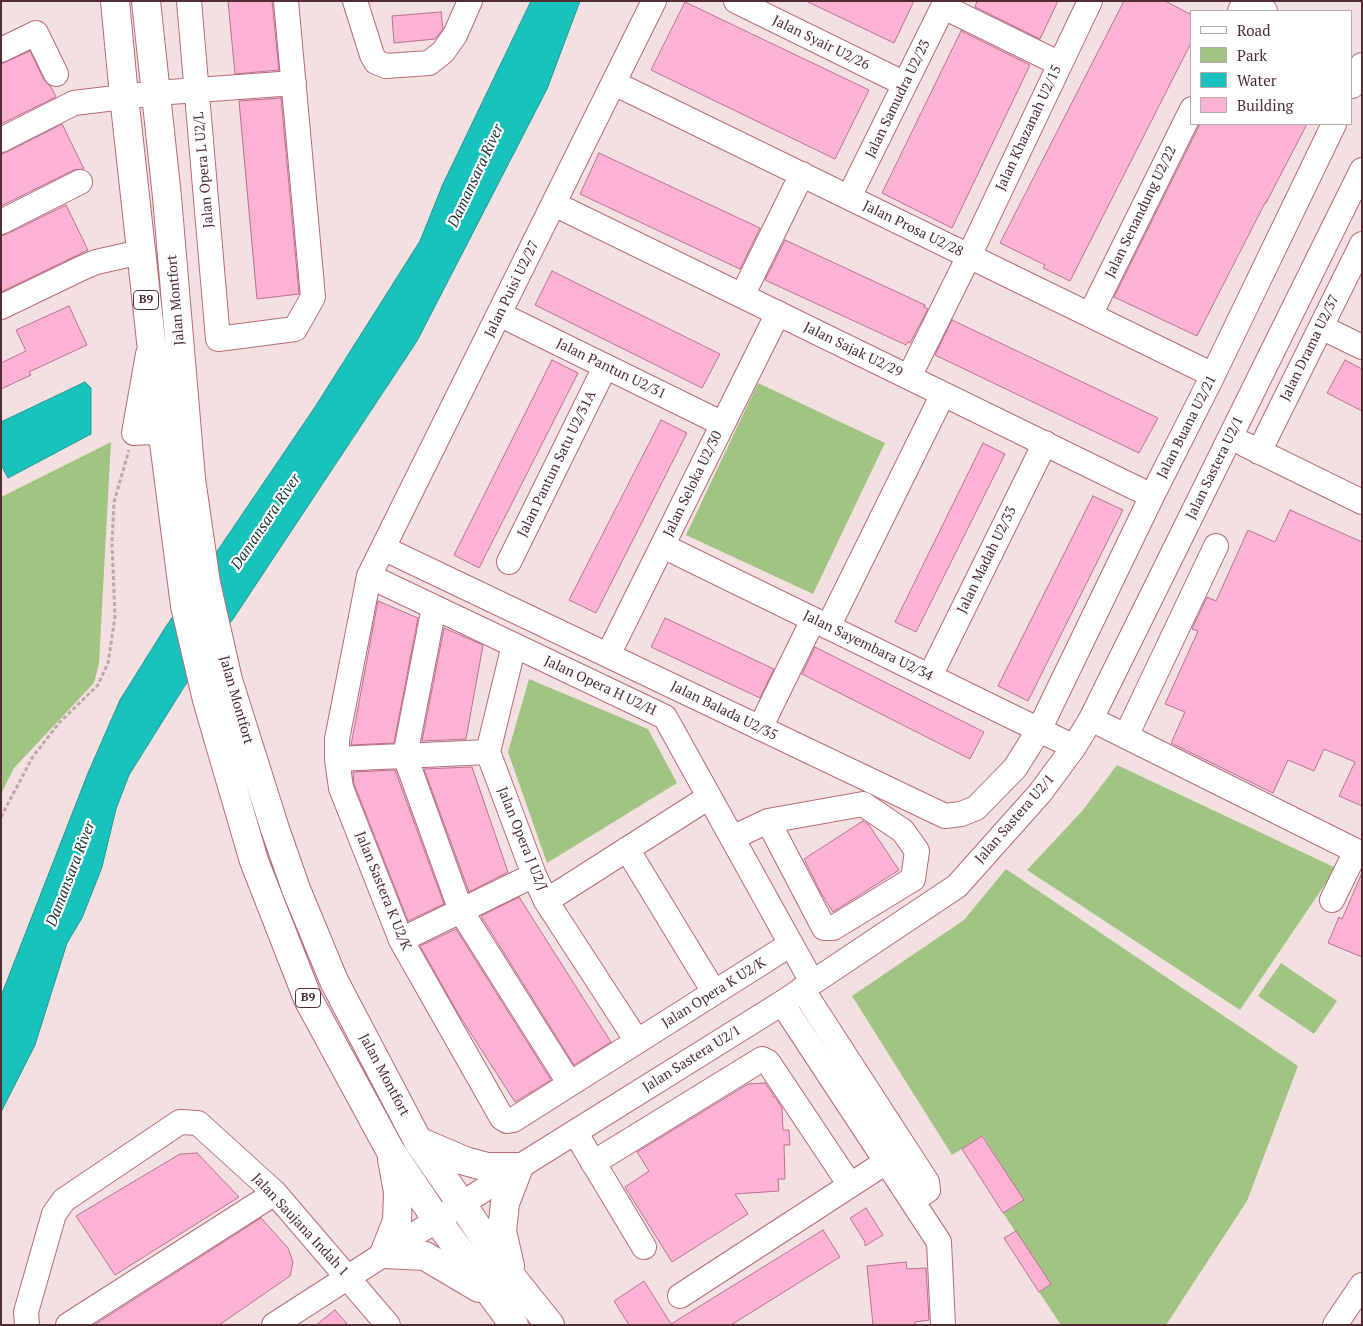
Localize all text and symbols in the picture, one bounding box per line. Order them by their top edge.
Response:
legend [1190,10,1353,125]
street label: Jalan Syair U2/26 [770,12,872,74]
text: Road [1237,20,1270,40]
street label: Jalan Samudra U2/23 [862,37,934,161]
text: Park [1237,45,1267,65]
street label: Jalan Khazanah U2/15 [993,63,1065,193]
text: Water [1237,70,1276,90]
text: Building [1237,95,1294,115]
street label: Jalan Opera L U2/L [191,111,217,229]
water label: Damansara River [444,122,508,230]
street label: Jalan Senandung U2/22 [1102,143,1180,281]
street label: Jalan Prosa U2/28 [860,197,966,261]
street label: Jalan Puisi U2/27 [481,238,543,340]
street label: Jalan Montfort [164,254,188,346]
road number: B9 [134,290,158,310]
street label: Jalan Drama U2/37 [1277,292,1343,404]
street label: Jalan Sajak U2/29 [801,319,905,381]
street label: Jalan Pantun U2/31 [553,335,669,403]
street label: Jalan Buana U2/21 [1154,372,1220,482]
street label: Jalan Pantun Satu U2/31A [514,388,600,540]
street label: Jalan Sastera U2/1 [1183,414,1247,522]
street label: Jalan Seloka U2/30 [660,428,726,540]
water label: Damansara River [227,471,305,573]
street label: Jalan Madah U2/33 [954,504,1020,616]
street label: Jalan Sayembara U2/34 [800,607,936,685]
street label: Jalan Opera H U2/H [541,653,659,719]
street label: Jalan Montfort [215,654,257,746]
street label: Jalan Balada U2/35 [668,678,780,744]
street label: Jalan Sastera U2/1 [972,771,1058,867]
street label: Jalan Opera J U2/J [493,785,551,893]
water label: Damansara River [43,819,99,929]
street label: Jalan Sastera K U2/K [351,829,415,953]
street label: Jalan Opera K U2/K [659,954,769,1032]
road number: B9 [296,988,320,1008]
street label: Jalan Sastera U2/1 [640,1022,744,1096]
street label: Jalan Montfort [355,1031,413,1119]
street label: Jalan Saujana Indah 1 [248,1170,352,1280]

